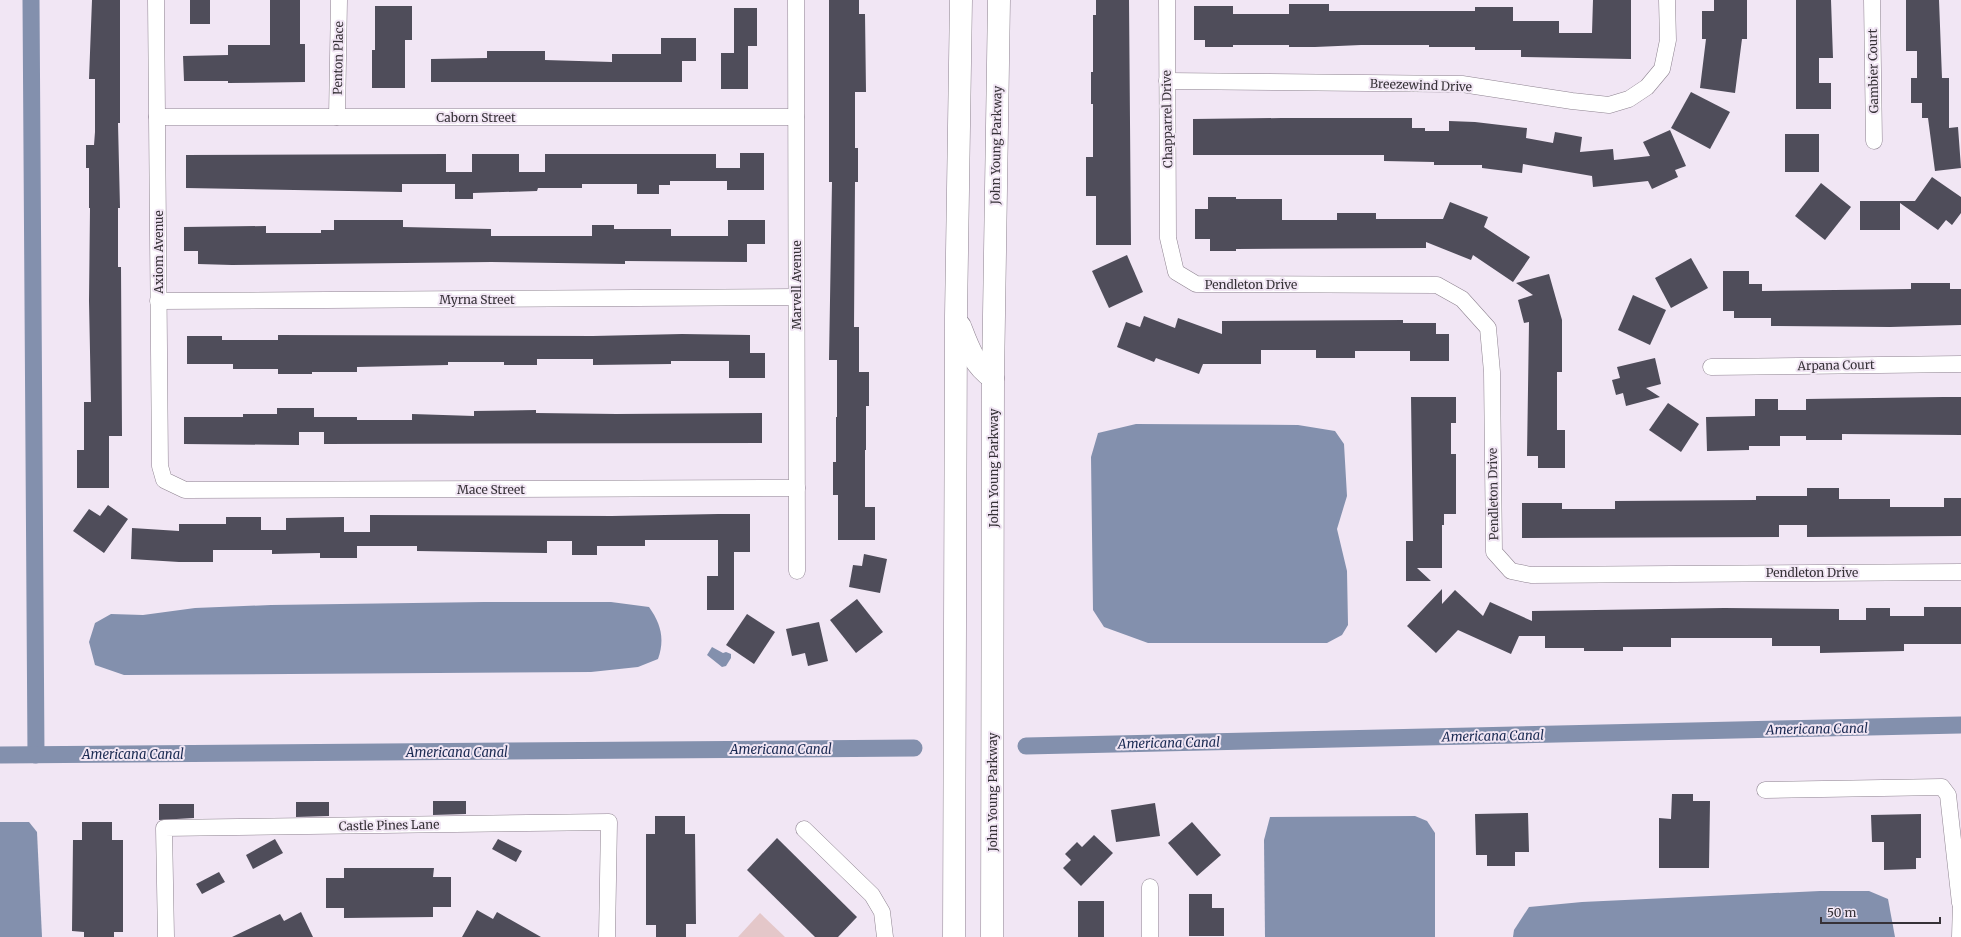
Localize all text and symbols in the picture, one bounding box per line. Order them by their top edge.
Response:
street label: Penton Place [330,21,346,95]
street label: Gambier Court [1865,28,1881,113]
street label: Chapparrel Drive [1159,70,1175,168]
street label: Breezewind Drive [1370,76,1472,94]
street label: John Young Parkway [987,85,1005,206]
street label: Caborn Street [436,110,516,125]
street label: Axiom Avenue [151,210,166,295]
street label: Marvell Avenue [789,240,804,330]
street label: Pendleton Drive [1205,277,1297,292]
street label: Myrna Street [439,292,515,307]
street label: Arpana Court [1796,357,1875,373]
street label: John Young Parkway [986,409,1001,528]
street label: Pendleton Drive [1485,448,1501,540]
street label: Mace Street [457,482,525,497]
street label: Pendleton Drive [1766,565,1858,580]
water label: Americana Canal [1765,720,1868,738]
water label: Americana Canal [1441,727,1544,745]
street label: John Young Parkway [985,733,1000,852]
water label: Americana Canal [1117,734,1220,752]
water label: Americana Canal [729,741,832,758]
water label: Americana Canal [405,744,508,761]
water label: Americana Canal [81,746,184,763]
street label: Castle Pines Lane [338,817,440,833]
scale bar [1821,899,1940,925]
text: 50 m [1827,905,1856,920]

